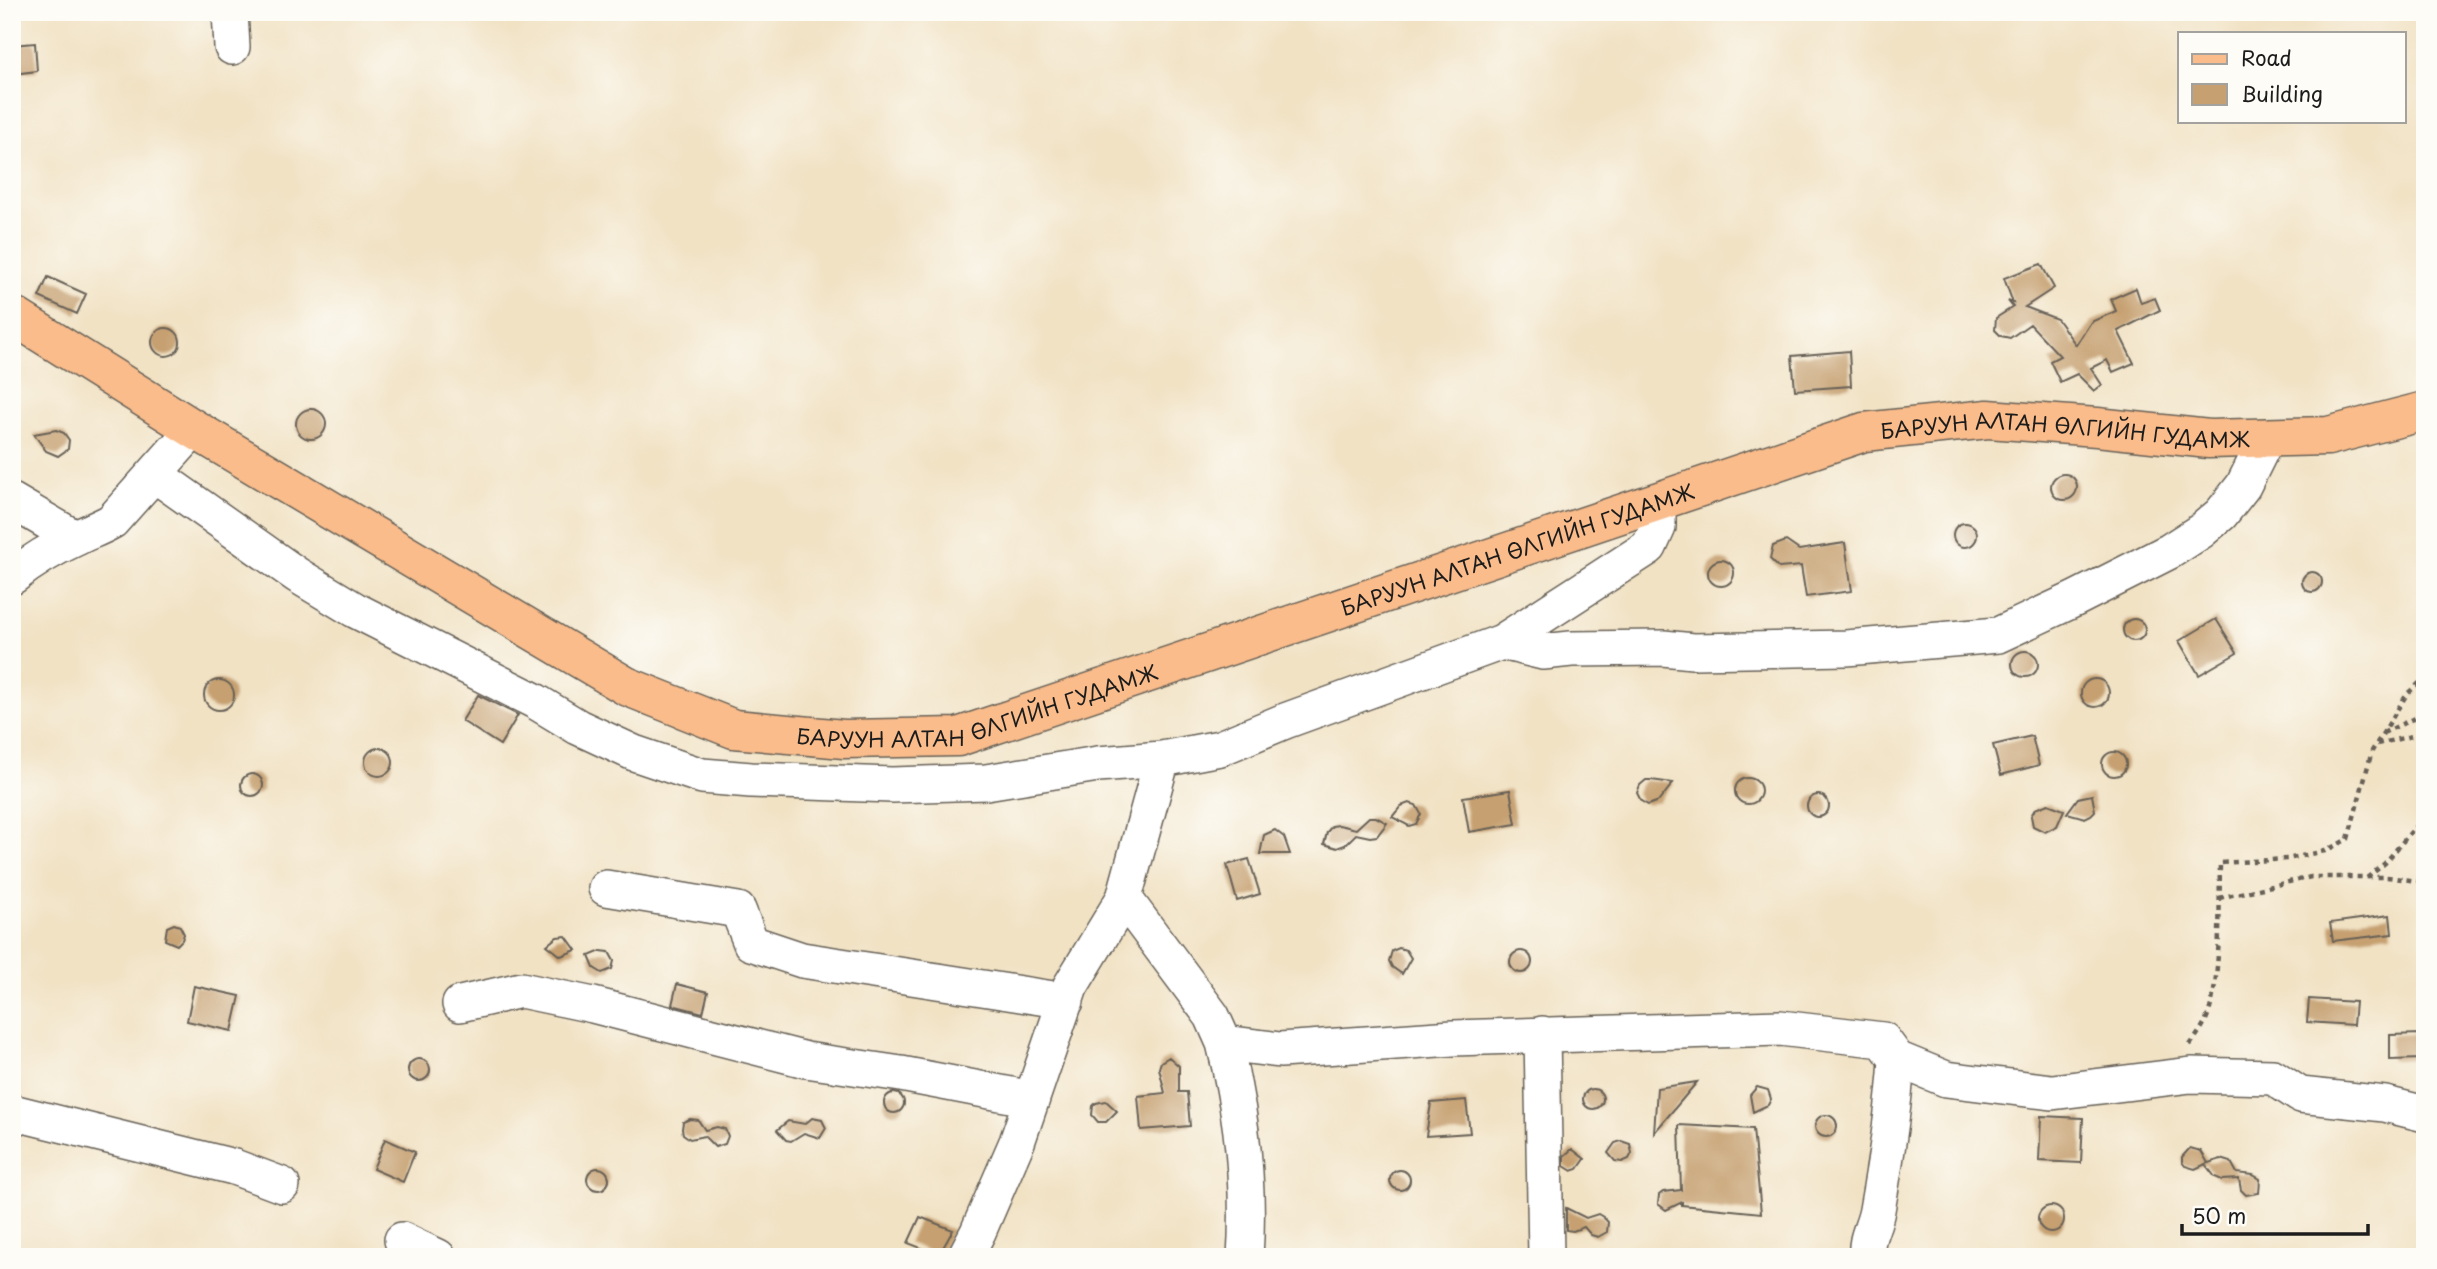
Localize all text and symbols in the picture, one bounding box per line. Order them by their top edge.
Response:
legend [2178,32,2406,122]
text: Road [2241,41,2292,73]
text: Building [2241,77,2323,109]
street label: БАРУУН АЛТАН ӨЛГИЙН ГУДАМЖ [1879,403,2250,455]
street label: БАРУУН АЛТАН ӨЛГИЙН ГУДАМЖ [1336,474,1698,623]
street label: БАРУУН АЛТАН ӨЛГИЙН ГУДАМЖ [795,655,1162,755]
scale bar [2182,1192,2367,1236]
text: 50 m [2192,1199,2246,1231]

